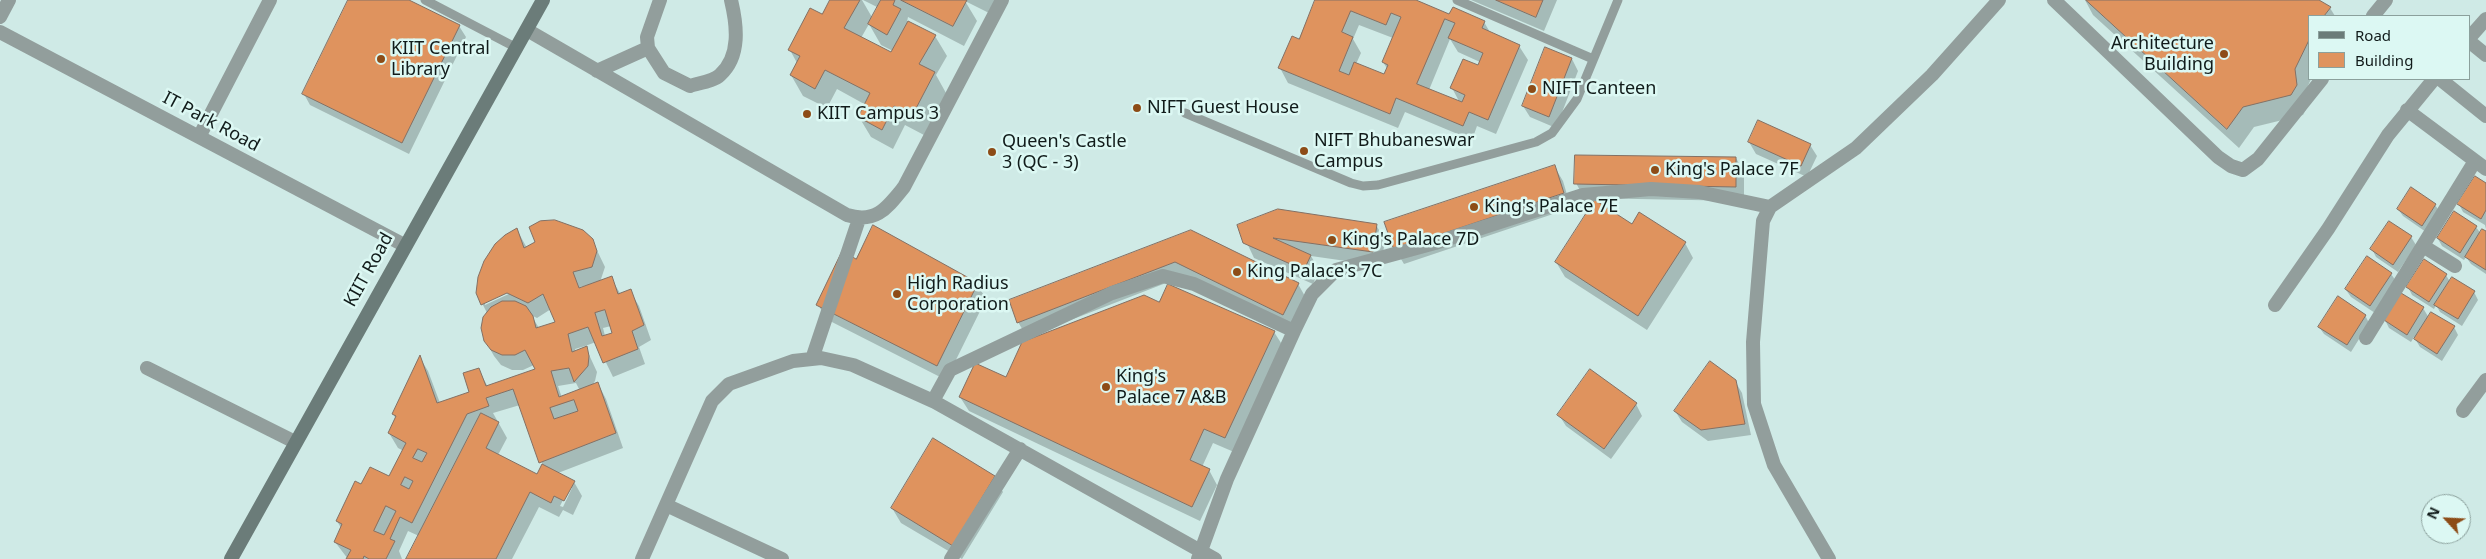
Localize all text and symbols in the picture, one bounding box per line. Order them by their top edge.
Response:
legend [2308,15,2471,80]
text: Road [2355,25,2391,45]
place label: Architecture Building [2111,33,2214,76]
place label: KIIT Central Library [391,38,490,80]
marker: Architecture Building [2218,48,2230,60]
text: Building [2355,50,2413,70]
marker: KIIT Central Library [375,53,387,65]
place label: NIFT Canteen [1542,78,1656,100]
marker: NIFT Canteen [1526,83,1538,95]
street label: IT Park Road [159,87,263,157]
place label: NIFT Guest House [1147,97,1299,119]
marker: NIFT Guest House [1131,102,1143,114]
place label: KIIT Campus 3 [817,103,939,125]
marker: KIIT Campus 3 [801,108,813,120]
place label: NIFT Bhubaneswar Campus [1314,130,1475,172]
place label: Queen's Castle 3 (QC - 3) [1002,131,1127,173]
marker: NIFT Bhubaneswar Campus [1298,145,1310,157]
marker: Queen's Castle 3 (QC - 3) [986,146,998,158]
place label: King's Palace 7F [1665,159,1799,181]
marker: King's Palace 7F [1649,164,1661,176]
place label: King's Palace 7E [1484,196,1618,218]
marker: King's Palace 7E [1468,201,1480,213]
street label: KIIT Road [340,229,398,311]
place label: King's Palace 7D [1342,229,1479,251]
marker: King's Palace 7D [1326,234,1338,246]
place label: King Palace's 7C [1247,261,1382,283]
marker: King Palace's 7C [1231,266,1243,278]
place label: High Radius Corporation [907,273,1009,316]
marker: High Radius Corporation [891,288,903,300]
place label: King's Palace 7 A&B [1116,366,1227,408]
marker: King's Palace 7 A&B [1100,381,1112,393]
north arrow [2421,494,2471,544]
text: N [2422,504,2444,522]

